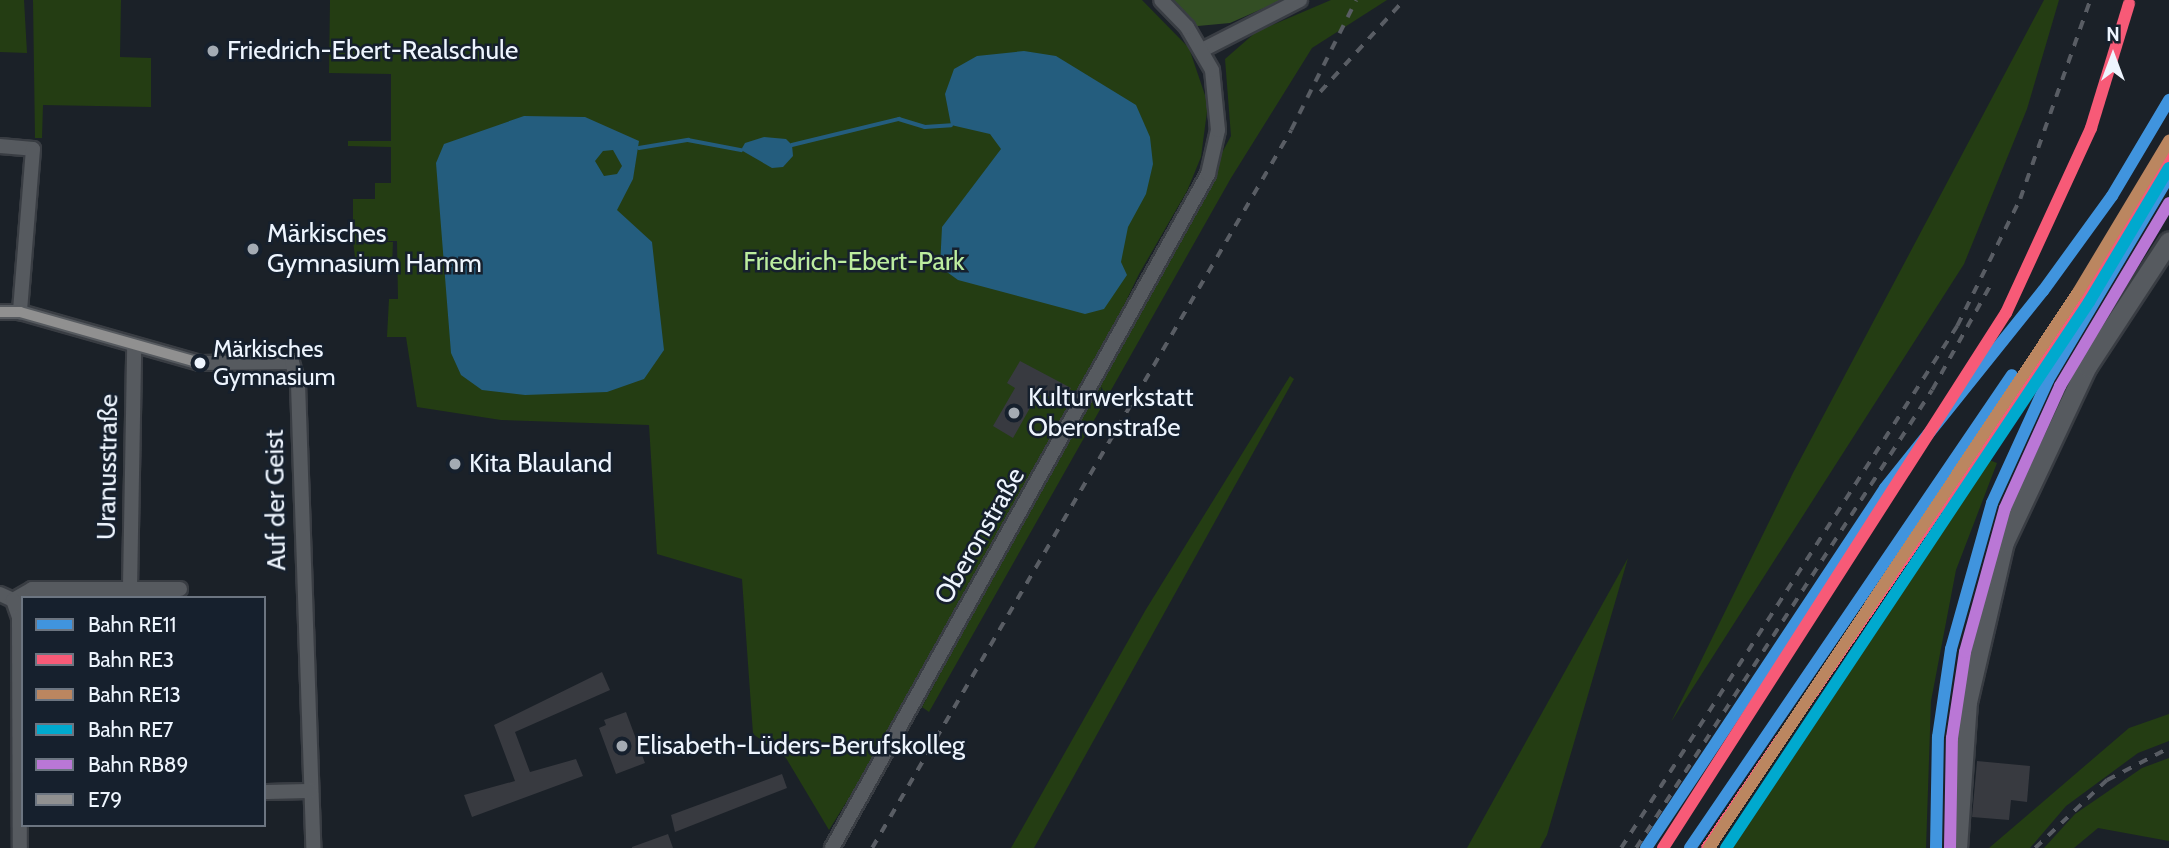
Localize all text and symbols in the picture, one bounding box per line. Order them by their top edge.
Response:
north arrow [2078,21,2148,91]
text: N [2106,23,2120,46]
place label: Friedrich-Ebert-Realschule [227,35,518,67]
marker: Friedrich-Ebert-Realschule [205,43,221,59]
place label: Märkisches Gymnasium Hamm [267,218,482,280]
marker: Märkisches Gymnasium Hamm [245,241,261,257]
park label: Friedrich-Ebert-Park [743,246,965,278]
place label: Märkisches Gymnasium [213,335,336,391]
marker: Märkisches Gymnasium [193,356,207,370]
place label: Kulturwerkstatt Oberonstraße [1028,382,1193,444]
street label: Uranusstraße [91,394,125,540]
marker: Kulturwerkstatt Oberonstraße [1006,405,1022,421]
street label: Auf der Geist [259,429,293,571]
place label: Kita Blauland [469,448,612,480]
marker: Kita Blauland [447,456,463,472]
street label: Oberonstraße [928,462,1032,610]
legend [21,596,266,827]
text: Bahn RE11 [88,612,176,637]
text: Bahn RE3 [88,647,174,672]
text: Bahn RE13 [88,682,181,707]
text: Bahn RE7 [88,717,173,742]
place label: Elisabeth-Lüders-Berufskolleg [636,730,965,762]
marker: Elisabeth-Lüders-Berufskolleg [614,738,630,754]
text: Bahn RB89 [88,752,188,777]
text: E79 [88,787,122,812]

